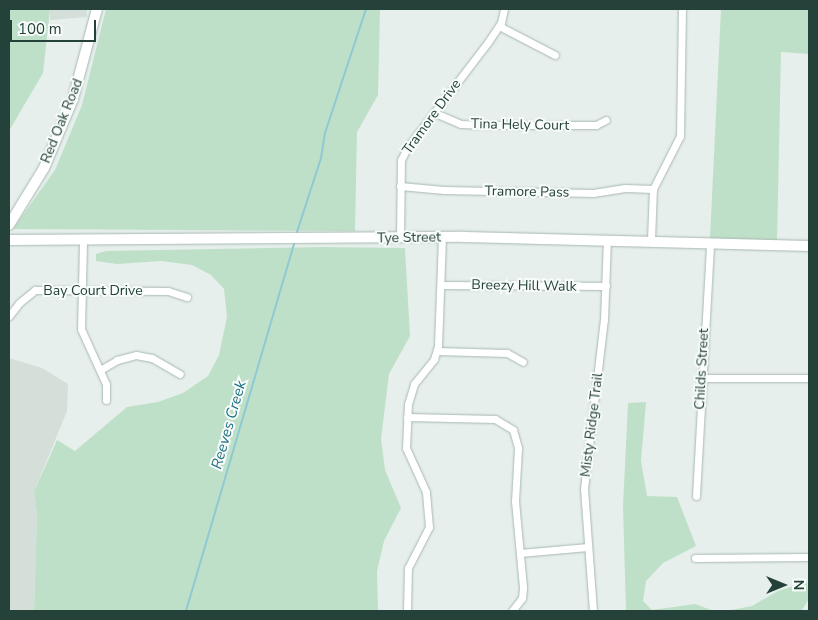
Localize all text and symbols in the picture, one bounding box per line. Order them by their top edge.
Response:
scale bar [12,10,99,42]
text: 100 m [18,19,62,39]
street label: Red Oak Road [37,76,87,166]
street label: Tramore Drive [399,76,465,158]
street label: Tina Hely Court [471,116,569,134]
street label: Tramore Pass [484,183,570,201]
street label: Tye Street [377,229,441,247]
street label: Breezy Hill Walk [471,277,577,295]
street label: Bay Court Drive [43,283,143,299]
street label: Childs Street [691,328,713,410]
street label: Misty Ridge Trail [577,372,607,478]
water label: Reeves Creek [208,379,250,471]
north arrow [758,560,808,610]
text: N [789,580,808,590]

